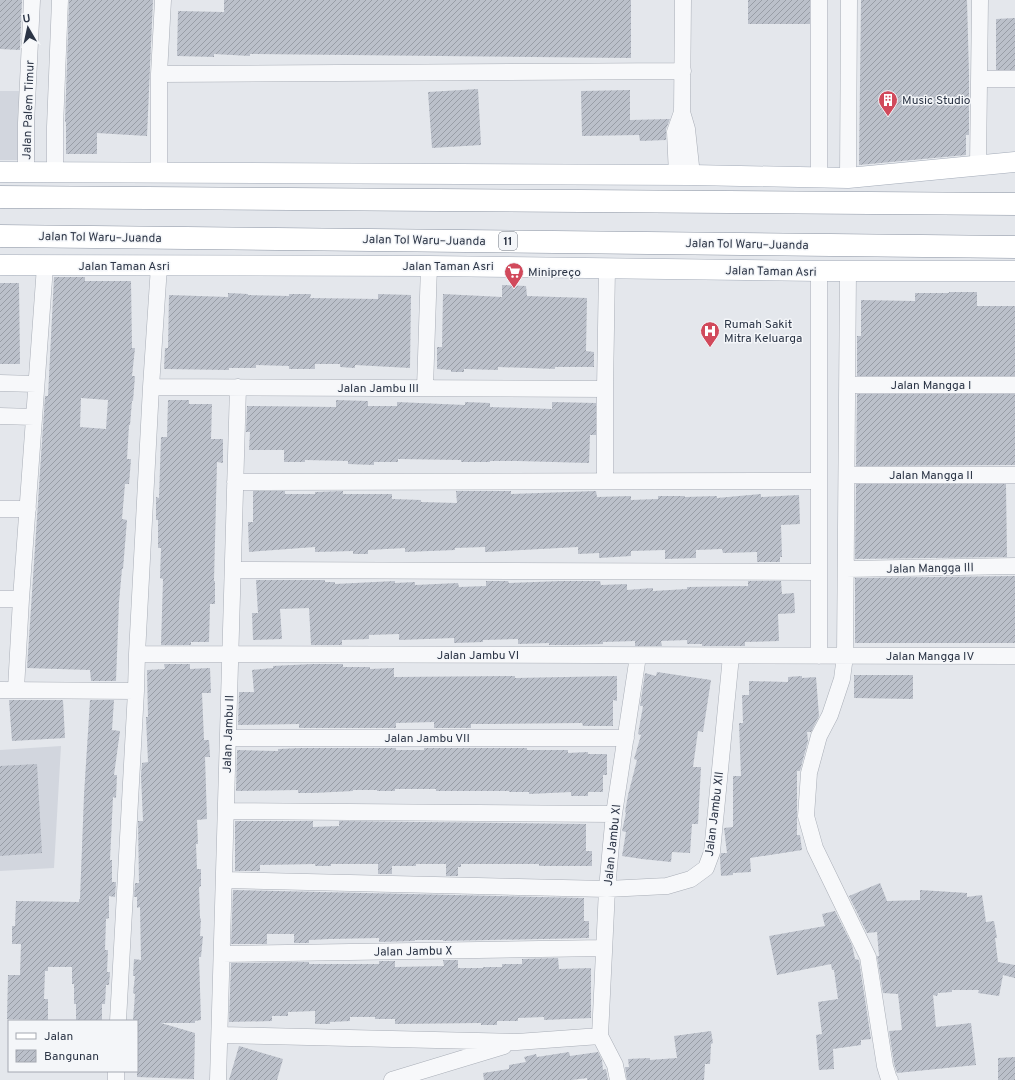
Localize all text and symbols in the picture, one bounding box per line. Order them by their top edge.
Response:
north arrow [8,8,48,48]
text: U [22,12,32,27]
street label: Jalan Palem Timur [19,60,39,160]
building icon: Music Studio [877,89,899,117]
place label: Music Studio [902,93,971,109]
street label: Jalan Tol Waru–Juanda [38,229,162,247]
street label: Jalan Tol Waru–Juanda [362,232,486,250]
road number: 11 [499,232,517,250]
street label: Jalan Tol Waru–Juanda [685,236,809,254]
street label: Jalan Taman Asri [78,259,170,275]
street label: Jalan Taman Asri [402,259,494,275]
supermarket icon: Minipreço [503,261,525,289]
street label: Jalan Taman Asri [725,263,817,281]
place label: Minipreço [528,265,581,281]
place label: Rumah Sakit Mitra Keluarga [724,317,802,347]
hospital icon: Rumah Sakit Mitra Keluarga [699,320,721,348]
street label: Jalan Mangga I [891,378,971,394]
street label: Jalan Jambu III [337,381,419,397]
street label: Jalan Mangga II [889,468,973,484]
street label: Jalan Mangga III [886,560,974,578]
street label: Jalan Jambu VI [437,648,519,664]
street label: Jalan Mangga IV [886,649,974,665]
street label: Jalan Jambu II [220,695,238,773]
street label: Jalan Jambu VII [384,731,470,747]
street label: Jalan Jambu XII [702,771,728,857]
street label: Jalan Jambu XI [601,804,625,887]
street label: Jalan Jambu X [373,943,453,961]
legend [8,1020,138,1072]
text: Jalan [44,1029,73,1045]
text: Bangunan [44,1049,99,1065]

